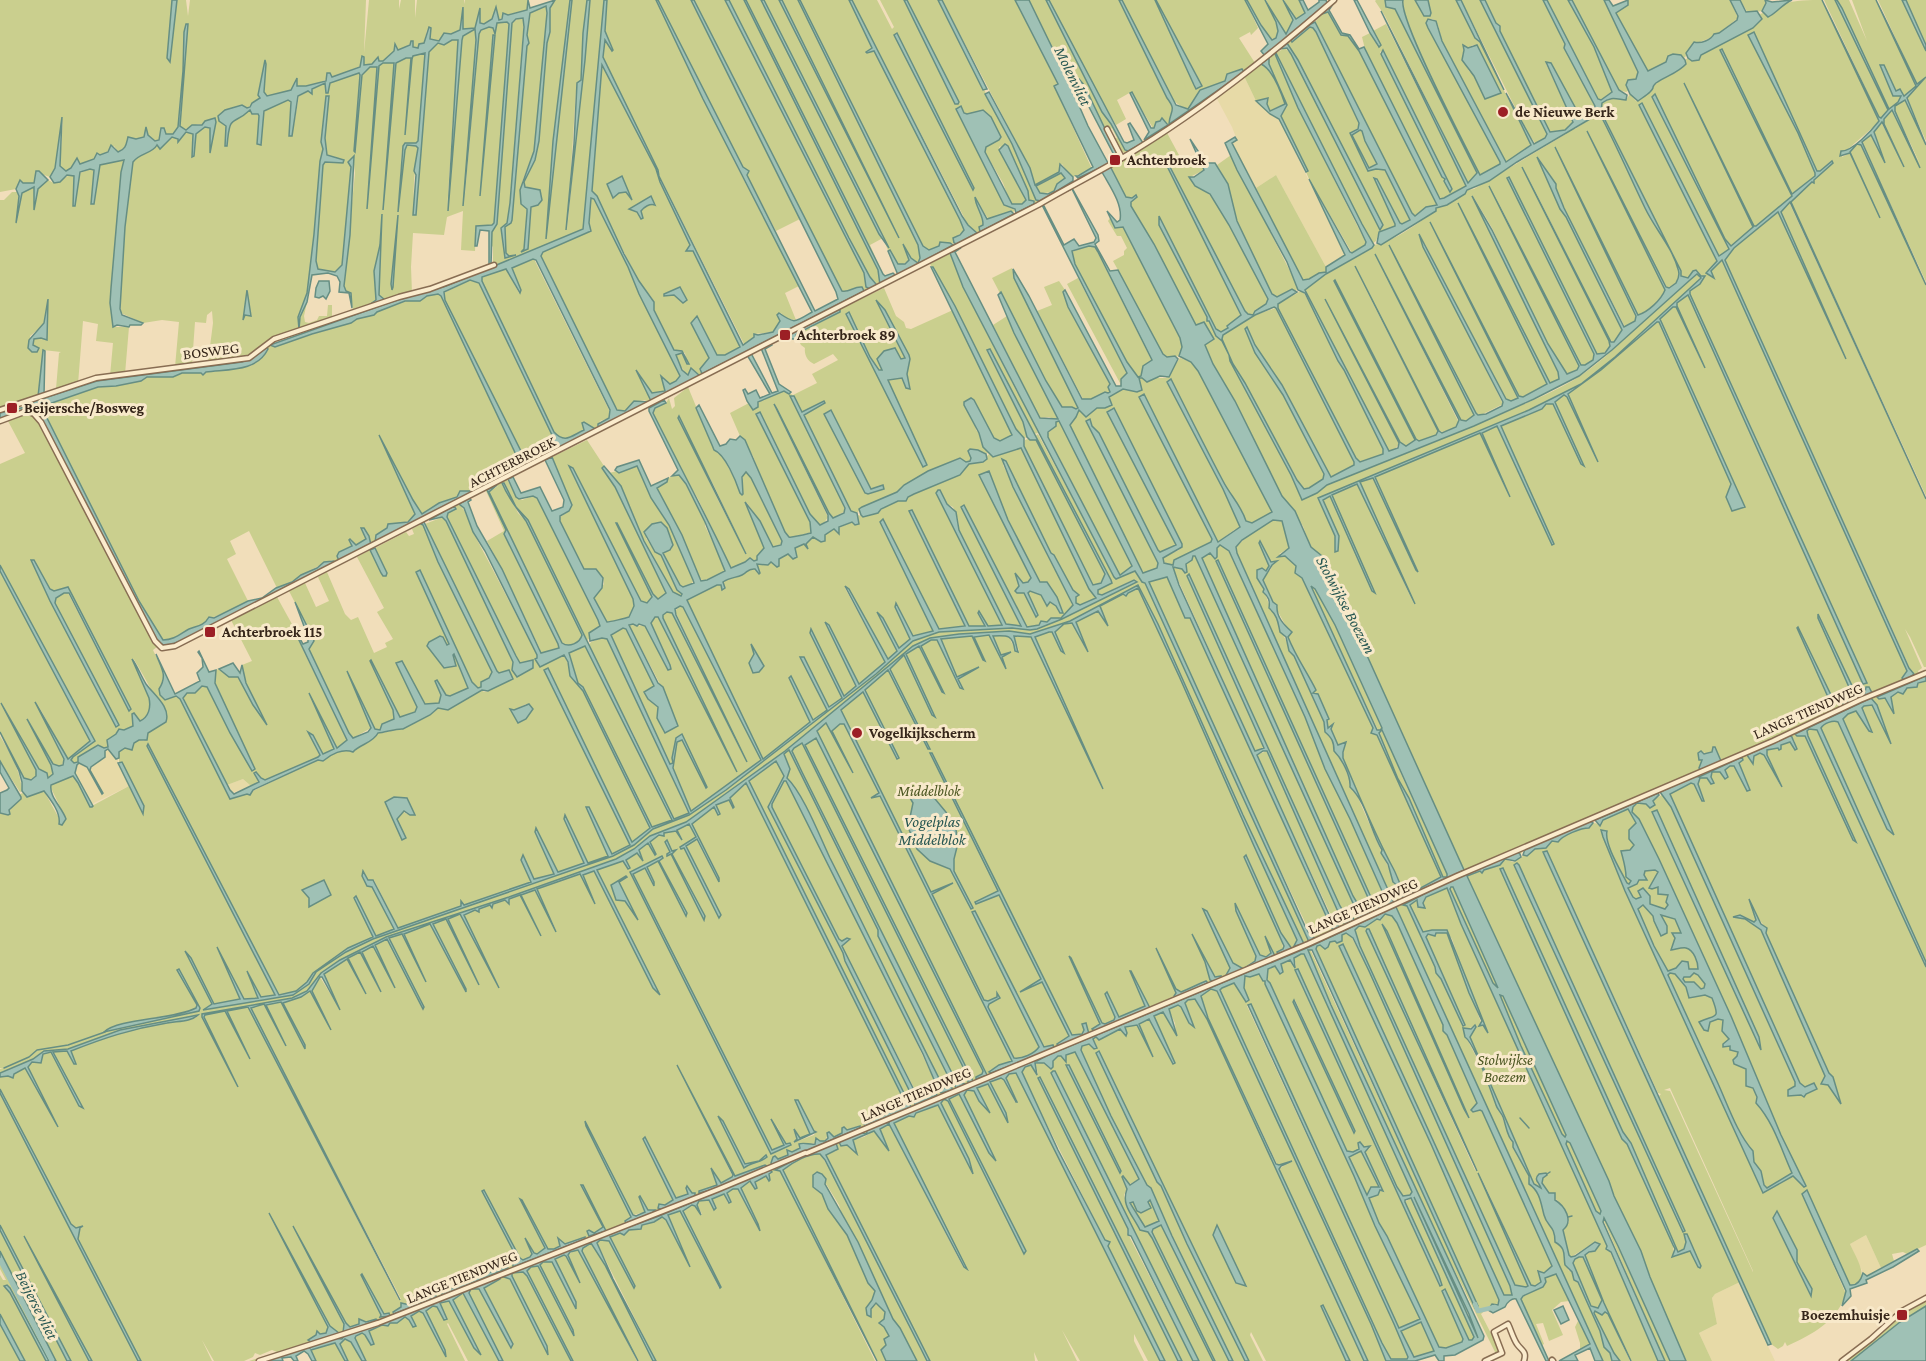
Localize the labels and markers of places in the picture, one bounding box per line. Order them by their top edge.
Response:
place label: de Nieuwe Berk [1515,104,1615,120]
marker: de Nieuwe Berk [1496,105,1510,119]
place label: Achterbroek [1126,152,1207,168]
marker: Achterbroek [1108,153,1122,167]
place label: Achterbroek 89 [796,327,896,343]
marker: Achterbroek 89 [778,328,792,342]
place label: Beijersche/Bosweg [24,400,145,417]
marker: Beijersche/Bosweg [5,401,19,415]
place label: Achterbroek 115 [221,624,322,640]
marker: Achterbroek 115 [203,625,217,639]
place label: Vogelkijkscherm [868,725,976,742]
marker: Vogelkijkscherm [850,726,864,740]
place label: Boezemhuisje [1801,1307,1890,1324]
marker: Boezemhuisje [1895,1308,1909,1322]

